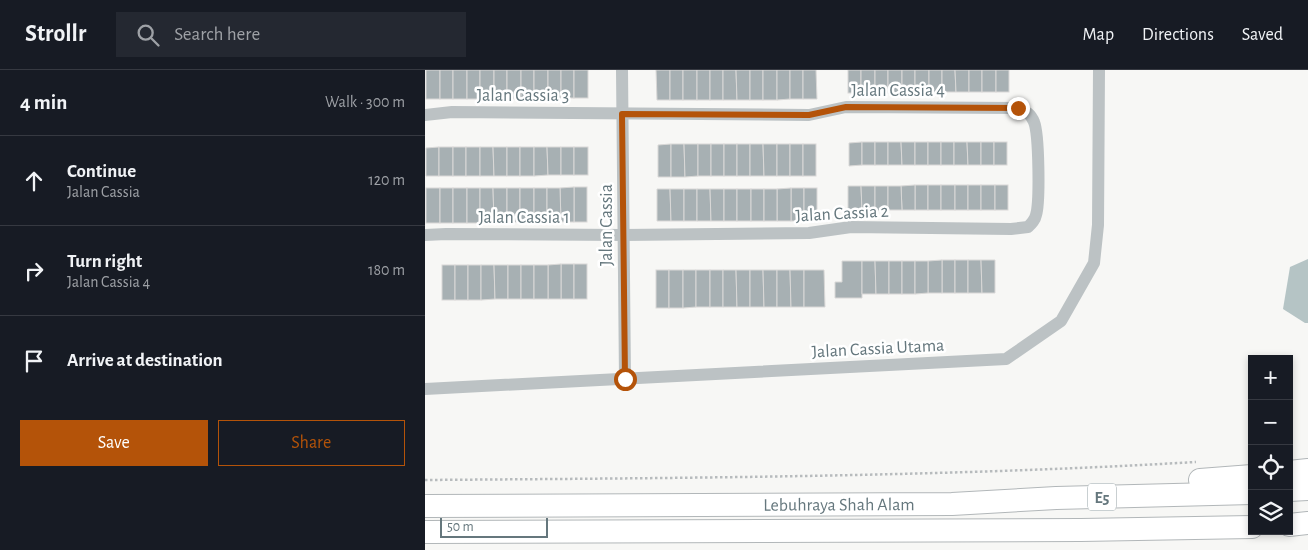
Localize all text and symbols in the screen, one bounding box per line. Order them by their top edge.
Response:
search box [116,12,466,57]
icon: search [134,21,162,49]
text: Strollr [25,22,86,46]
text: Search here [174,25,260,44]
text: Map [1083,26,1114,44]
text: Directions [1142,26,1214,44]
text: Saved [1242,26,1283,44]
street label: Jalan Cassia 4 [851,82,945,100]
street label: Jalan Cassia 3 [477,87,569,105]
text: 4 min [20,92,67,113]
text: Walk · 300 m [325,94,405,110]
route end [1007,97,1030,120]
text: Continue [67,162,136,181]
icon: ahead [20,167,48,195]
text: 120 m [368,172,405,188]
text: Jalan Cassia [67,184,140,200]
street label: Jalan Cassia [598,184,616,266]
street label: Jalan Cassia 2 [795,203,889,225]
street label: Jalan Cassia 1 [478,209,570,227]
text: Turn right [67,252,142,271]
icon: right [20,257,48,285]
text: 180 m [368,262,405,278]
text: Jalan Cassia 4 [67,274,150,290]
street label: Jalan Cassia Utama [811,337,945,361]
icon: arrive [20,347,48,375]
text: Arrive at destination [67,351,223,370]
map controls [1248,355,1293,535]
button: + [1248,355,1293,400]
route start [614,368,637,391]
button: − [1248,400,1293,445]
button: Save [20,420,208,466]
button: Share [218,420,405,466]
button: locate [1248,445,1293,490]
road number: E5 [1088,484,1116,511]
button: layers [1248,490,1293,535]
street label: Lebuhraya Shah Alam [763,496,915,515]
scale bar [440,515,547,538]
text: 50 m [447,520,474,534]

